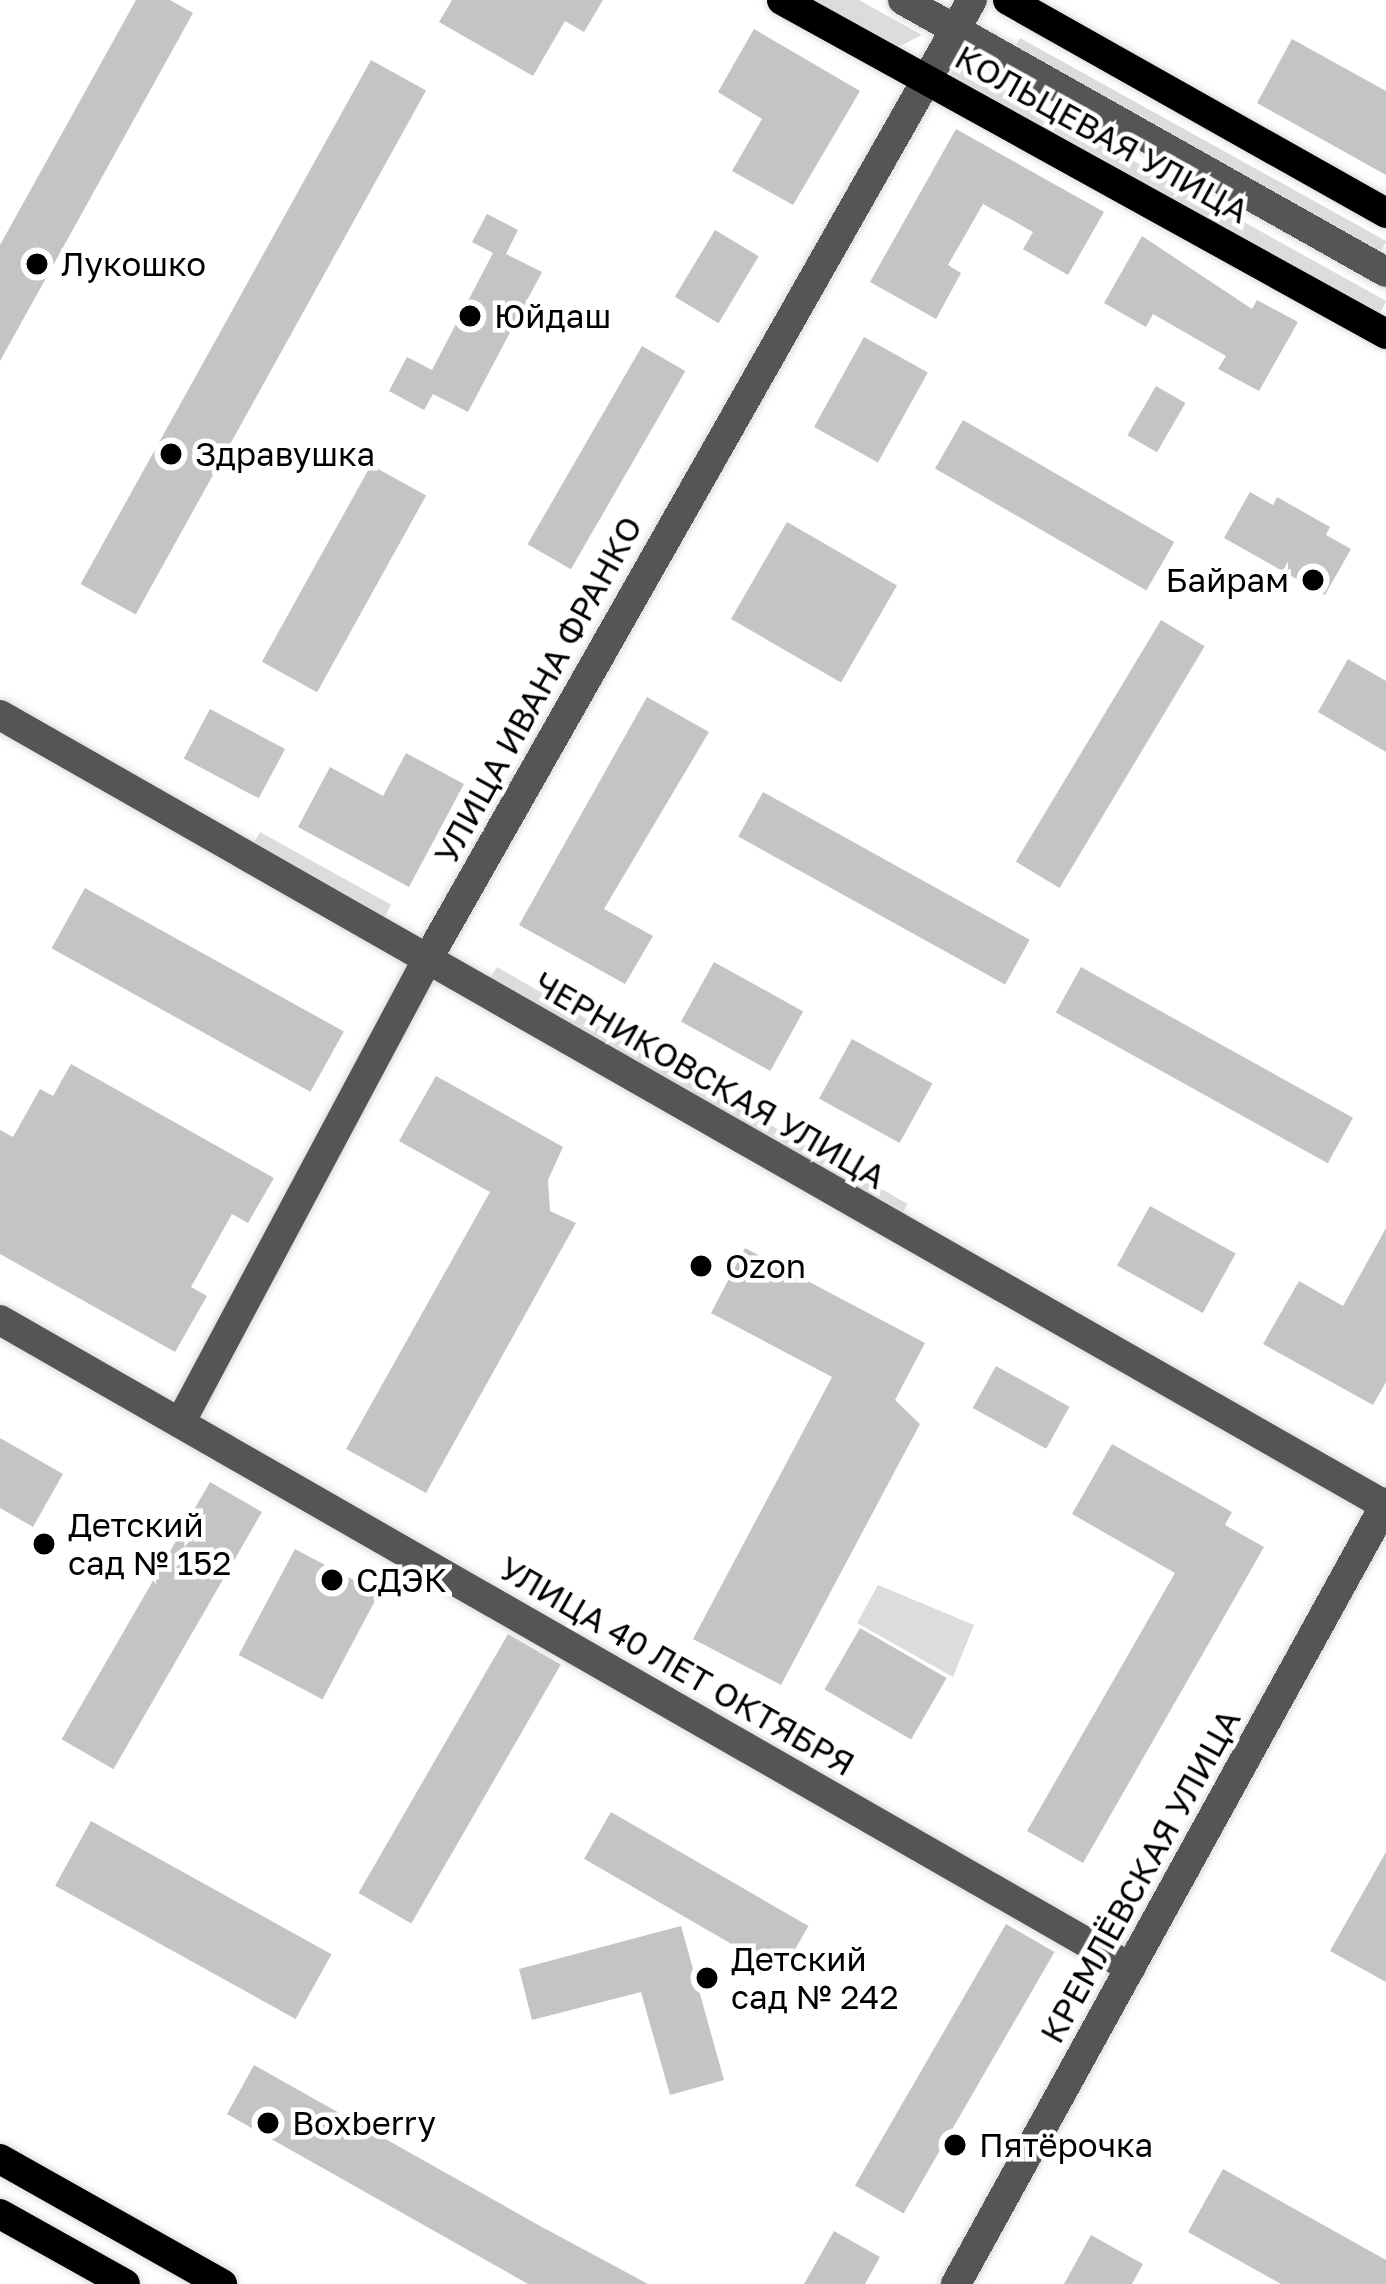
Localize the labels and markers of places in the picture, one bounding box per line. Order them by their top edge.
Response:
place label: Лукошко [61,244,206,284]
marker: Лукошко [24,251,50,277]
place label: Юйдаш [494,296,611,336]
marker: Юйдаш [457,303,483,329]
place label: Здравушка [195,434,375,474]
marker: Здравушка [158,441,184,467]
place label: Байрам [1166,560,1289,600]
marker: Байрам [1300,567,1326,593]
place label: Ozon [725,1246,806,1286]
marker: Ozon [688,1253,714,1279]
place label: Детский сад № 152 [68,1505,232,1583]
marker: Детский сад № 152 [31,1531,57,1557]
place label: СДЭК [356,1560,447,1600]
marker: СДЭК [319,1567,345,1593]
place label: Детский сад № 242 [731,1939,899,2017]
marker: Детский сад № 242 [694,1965,720,1991]
place label: Boxberry [292,2103,436,2143]
marker: Boxberry [255,2110,281,2136]
place label: Пятёрочка [979,2125,1153,2165]
marker: Пятёрочка [942,2132,968,2158]

